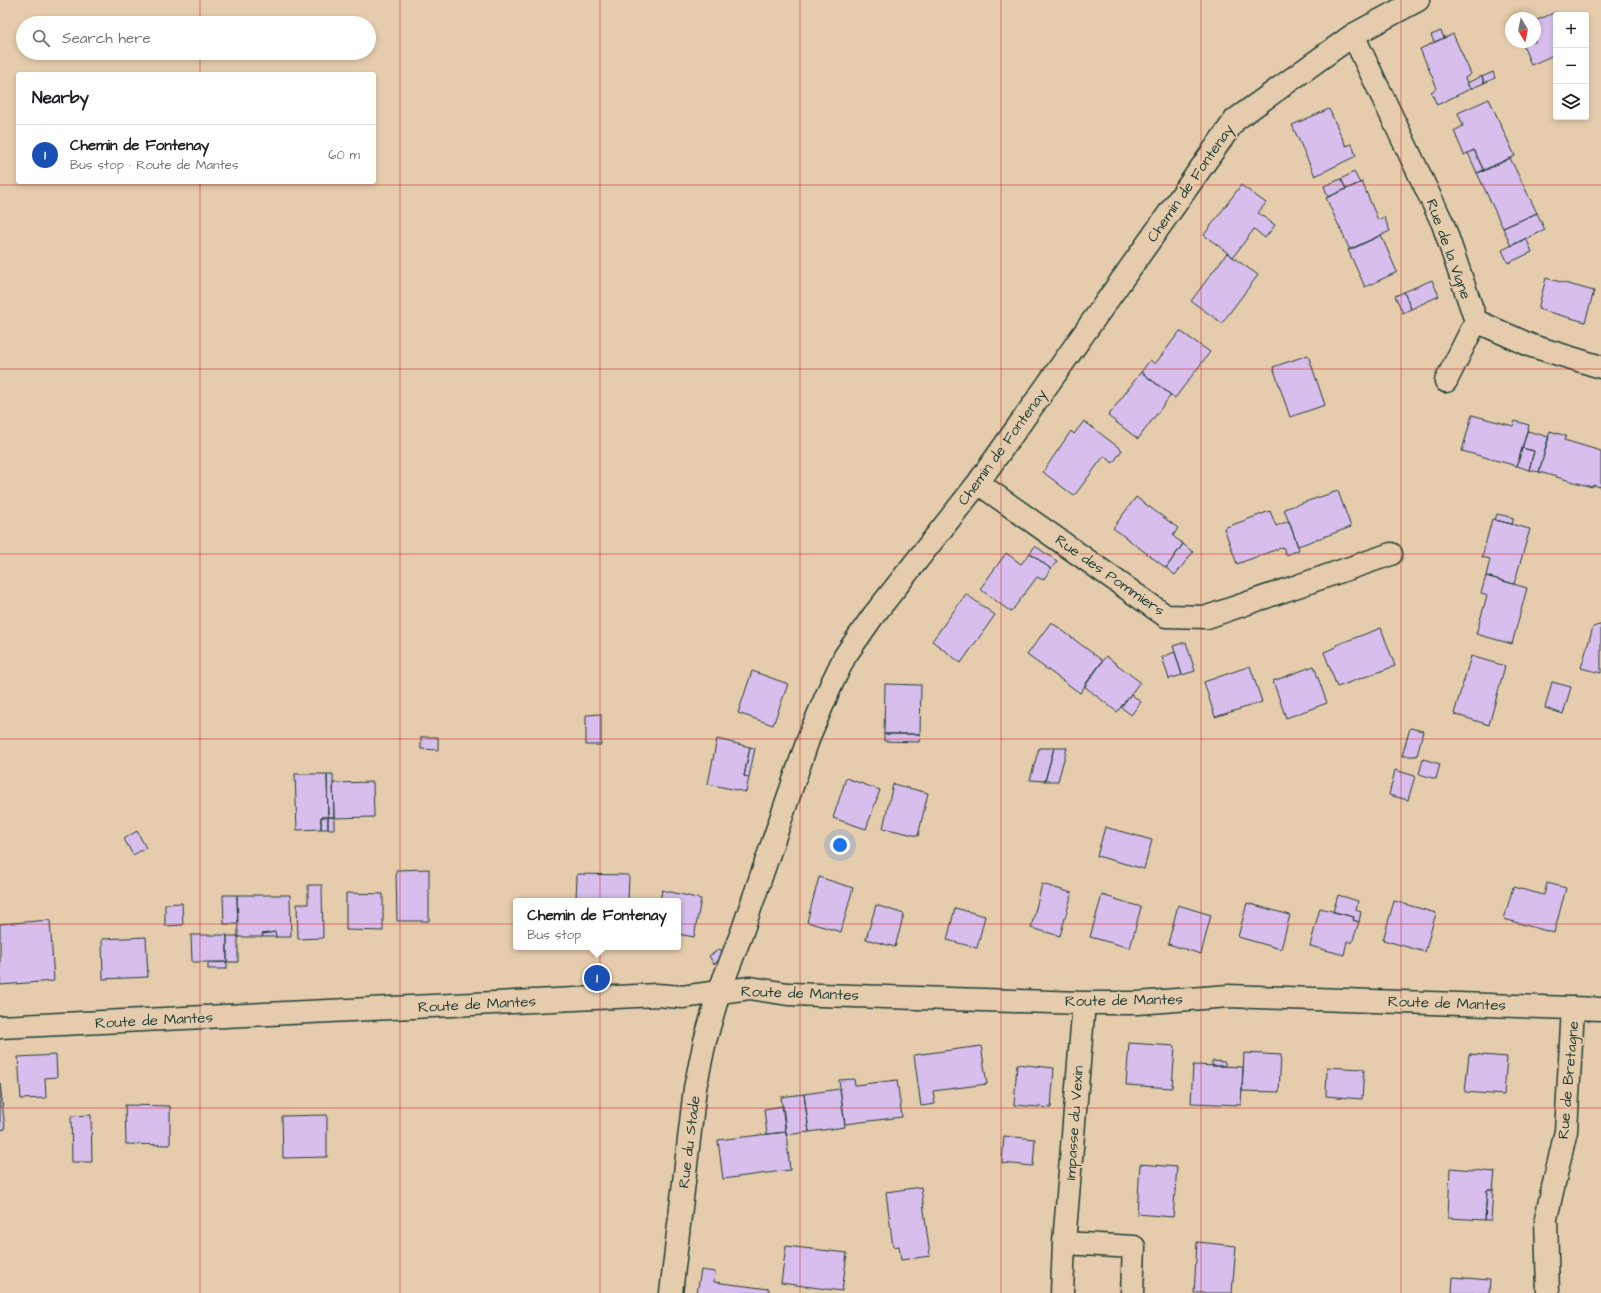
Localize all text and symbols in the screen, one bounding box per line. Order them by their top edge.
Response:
north arrow [1505,12,1541,48]
map controls [1553,12,1589,120]
button: + [1553,12,1589,48]
search box [16,16,376,60]
icon: search [30,27,52,49]
text: Search here [62,28,151,49]
button: − [1553,48,1589,84]
button: layers [1553,84,1589,120]
text: Nearby [32,86,89,110]
street label: Chemin de Fontenay [1142,120,1240,247]
text: Chemin de Fontenay [70,135,209,156]
text: 1 [44,146,46,164]
text: 60 m [328,146,360,164]
text: Bus stop · Route de Mantes [70,156,238,174]
street label: Rue de la Vigne [1420,196,1476,303]
street label: Chemin de Fontenay [953,385,1053,510]
street label: Rue des Pommiers [1051,530,1169,621]
your location [830,835,850,855]
popup [513,898,681,950]
text: Chemin de Fontenay [527,905,667,926]
text: Bus stop [527,926,581,944]
pin: 1 [584,963,610,993]
street label: Route de Mantes [741,981,860,1006]
street label: Route de Mantes [1065,989,1184,1012]
street label: Route de Mantes [418,991,537,1018]
street label: Route de Mantes [1388,991,1507,1016]
street label: Route de Mantes [95,1007,214,1034]
street label: Rue de Bretagne [1553,1020,1585,1140]
street label: Impasse du Vexin [1060,1065,1089,1181]
street label: Rue du Stade [673,1095,706,1189]

